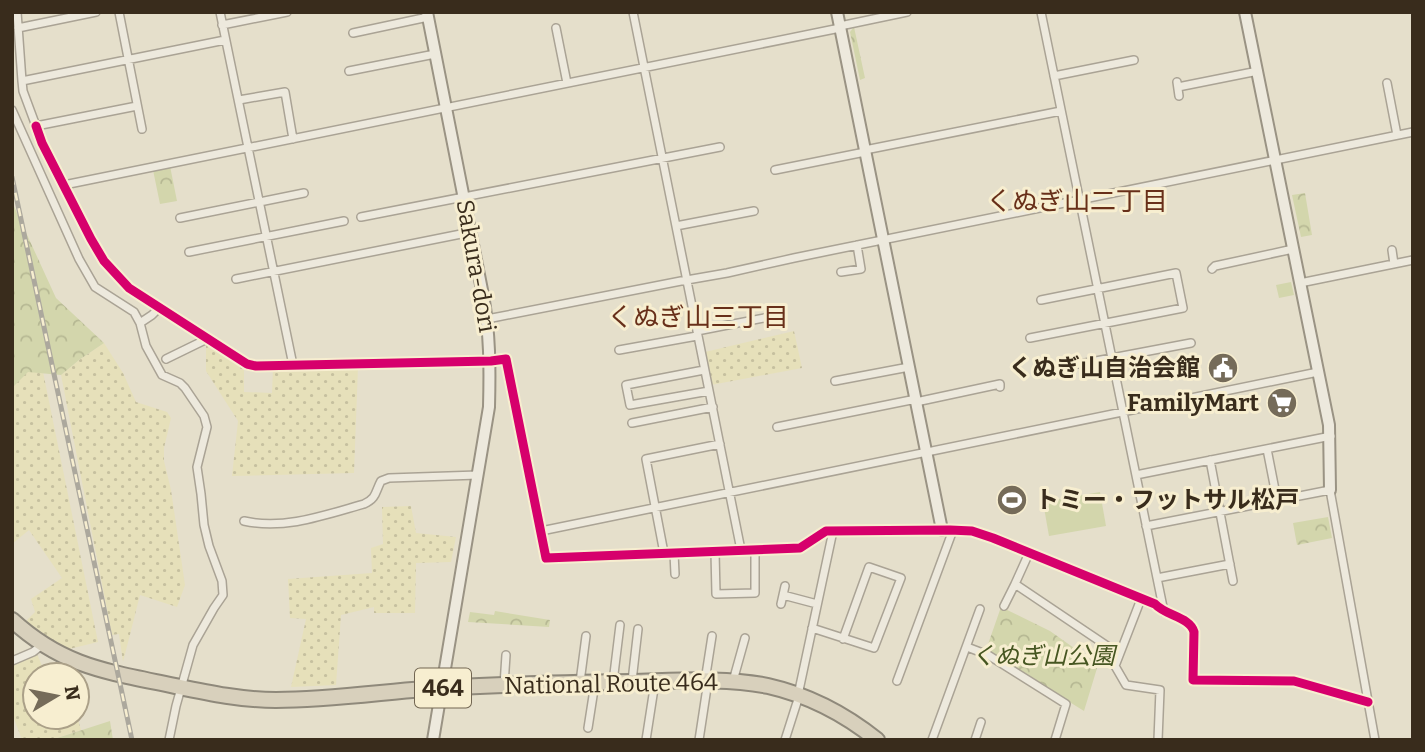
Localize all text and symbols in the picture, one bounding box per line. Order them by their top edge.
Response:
district label: くぬぎ山二丁目 [986,186,1168,217]
street label: Sakura-dori [451,197,501,335]
district label: くぬぎ山三丁目 [607,302,789,333]
public building icon: くぬぎ山自治会館 [1206,351,1240,385]
place label: くぬぎ山自治会館 [1008,354,1200,382]
supermarket icon: FamilyMart [1265,386,1299,420]
place label: FamilyMart [1127,389,1260,417]
sports icon: トミー・フットサル松戸 [995,483,1029,517]
place label: トミー・フットサル松戸 [1035,486,1299,514]
park label: くぬぎ山公園 [971,642,1118,670]
north arrow [21,661,91,731]
road number: 464 [415,668,471,708]
street label: National Route 464 [504,668,718,700]
text: N [60,684,85,703]

